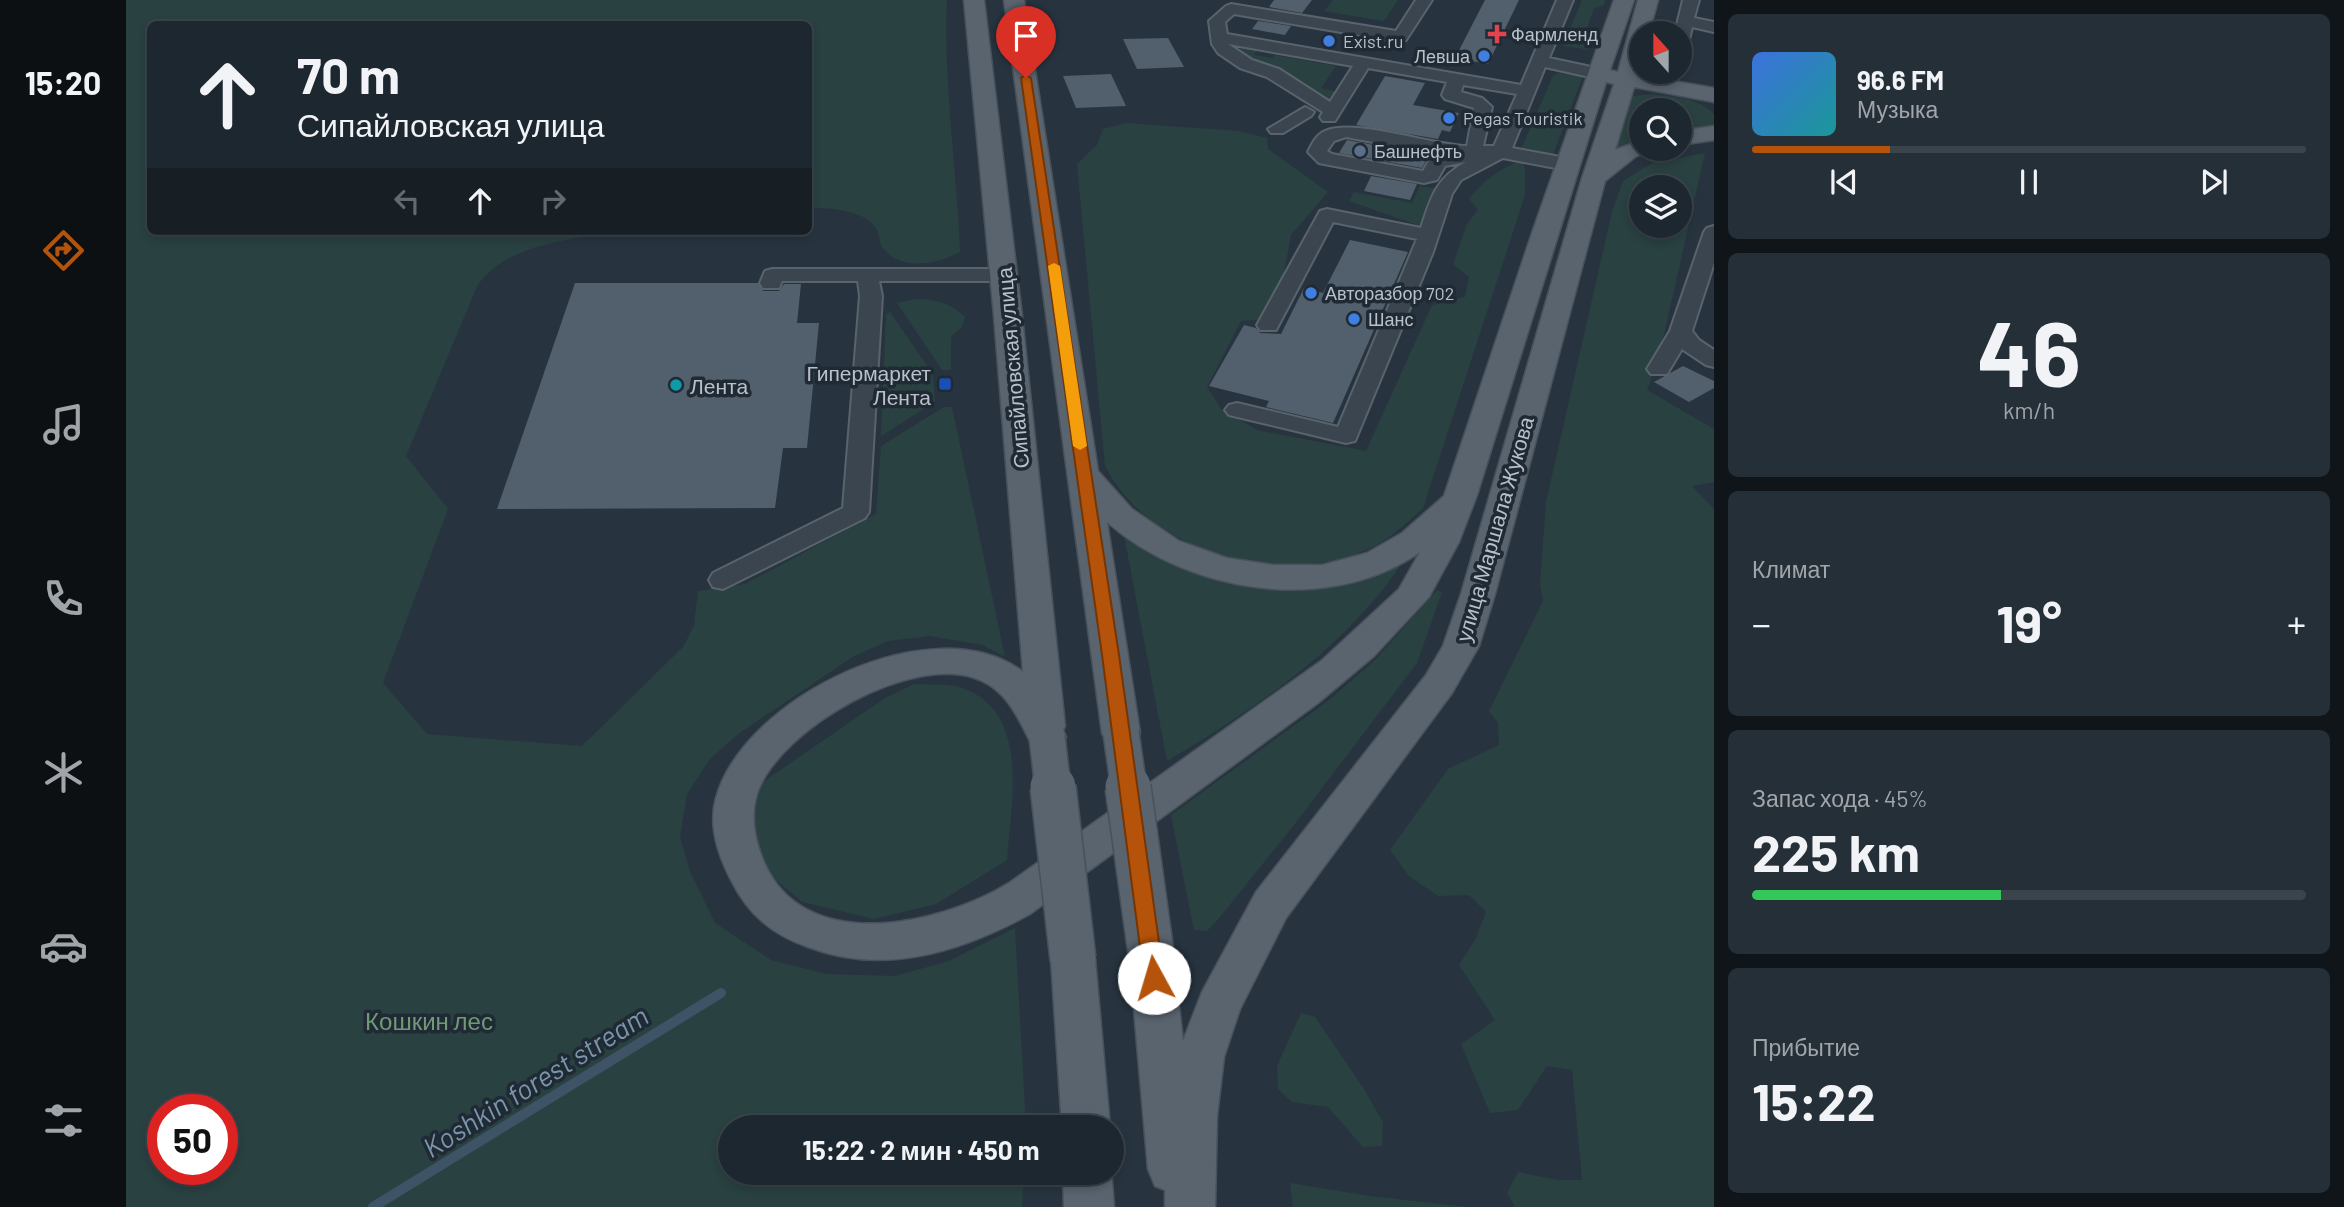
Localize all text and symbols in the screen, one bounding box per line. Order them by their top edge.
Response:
pin [996,6,1056,78]
icon: arrive [1007,17,1045,55]
north arrow [1629,21,1692,84]
map controls [1629,21,1692,238]
place label: Фармленд [1511,23,1599,45]
marker: Фармленд [1489,26,1505,42]
place label: Exist.ru [1343,30,1403,52]
marker: Exist.ru [1321,33,1337,49]
text: 70 m [297,45,400,104]
place label: Левша [1414,45,1471,67]
marker: Левша [1476,48,1492,64]
icon: ahead [182,49,273,140]
text: 15:20 [25,63,101,101]
text: 96.6 FM [1857,64,1944,95]
text: Музыка [1857,95,1938,123]
button: search [1629,98,1692,161]
text: Сипайловская улица [297,105,605,143]
place label: Pegas Touristik [1463,107,1582,129]
marker: Pegas Touristik [1441,110,1457,126]
place label: Башнефть [1374,140,1462,162]
marker: Башнефть [1352,143,1368,159]
icon: previous [1825,163,1863,201]
icon: pause [2010,163,2048,201]
icon: next [2195,163,2233,201]
button: layers [1629,175,1692,238]
icon: left [388,182,426,220]
icon: ahead [461,182,499,220]
icon: right [534,182,572,220]
icon: directions [39,226,88,275]
street label: Сипайловская улица [991,266,1033,470]
place label: Авторазбор 702 [1325,282,1454,304]
marker: Авторазбор 702 [1303,285,1319,301]
text: 46 [1977,296,2081,405]
place label: Шанс [1368,308,1413,330]
marker: Шанс [1346,311,1362,327]
place label: Гипермаркет Лента [807,360,931,409]
place label: Лента [690,373,748,398]
marker: Гипермаркет Лента [937,376,953,392]
marker: Лента [668,377,684,393]
text: km/h [2003,396,2055,424]
icon: music [39,400,88,449]
street label: улица Маршала Жукова [1450,413,1538,644]
text: Климат [1752,555,1830,583]
icon: phone [39,574,88,623]
text: 19° [1996,591,2062,653]
text: − [1752,600,1771,646]
text: + [2287,600,2306,646]
icon: climate [39,748,88,797]
text: Запас хода · 45% [1752,784,1928,812]
text: 225 km [1752,820,1920,882]
icon: car [39,922,88,971]
position arrow [1117,941,1191,1015]
water label: Koshkin forest stream [416,998,654,1164]
park label: Кошкин лес [365,1006,493,1035]
text: Прибытие [1752,1033,1860,1061]
text: 15:22 [1752,1069,1876,1131]
speed limit sign: 50 [147,1094,238,1185]
icon: filters [39,1096,88,1145]
text: 15:22 · 2 мин · 450 m [803,1134,1039,1165]

